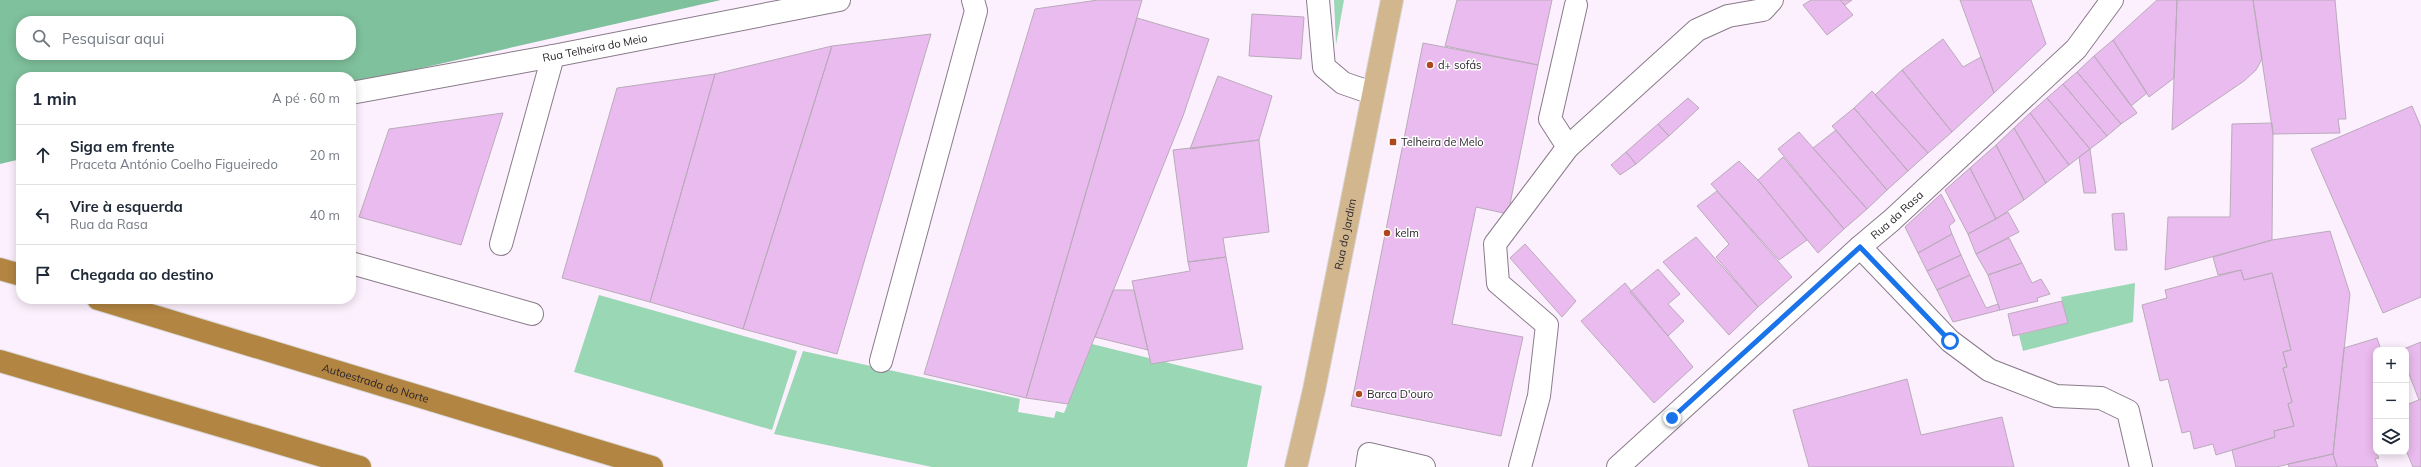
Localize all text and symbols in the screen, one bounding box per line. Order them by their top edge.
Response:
search box [16,16,356,60]
icon: search [30,27,52,49]
text: Pesquisar aqui [62,29,164,48]
street label: Rua Telheira do Meio [541,31,648,65]
place label: d+ sofás [1438,58,1482,72]
marker: d+ sofás [1425,60,1435,70]
text: 1 min [32,88,77,109]
text: A pé · 60 m [272,90,340,106]
place label: Telheira de Melo [1401,135,1484,149]
text: Siga em frente [70,137,175,156]
marker: Telheira de Melo [1388,137,1398,147]
icon: ahead [32,144,54,166]
text: 20 m [310,147,340,163]
text: Praceta António Coelho Figueiredo [70,156,278,172]
street label: Rua da Rasa [1868,188,1926,242]
text: Vire à esquerda [70,197,183,216]
street label: Rua do Jardim [1331,197,1359,271]
icon: left [32,204,54,226]
text: 40 m [310,207,340,223]
text: Rua da Rasa [70,216,148,232]
place label: kelm [1395,226,1419,240]
marker: kelm [1382,228,1392,238]
icon: arrive [32,264,54,286]
text: Chegada ao destino [70,265,214,284]
route start [1941,332,1959,350]
map controls [2373,347,2409,455]
button: + [2373,347,2409,383]
street label: Autoestrada do Norte [320,360,431,406]
button: − [2373,383,2409,419]
place label: Barca D'ouro [1367,387,1433,401]
marker: Barca D'ouro [1354,389,1364,399]
route end [1663,409,1681,427]
button: layers [2373,419,2409,455]

